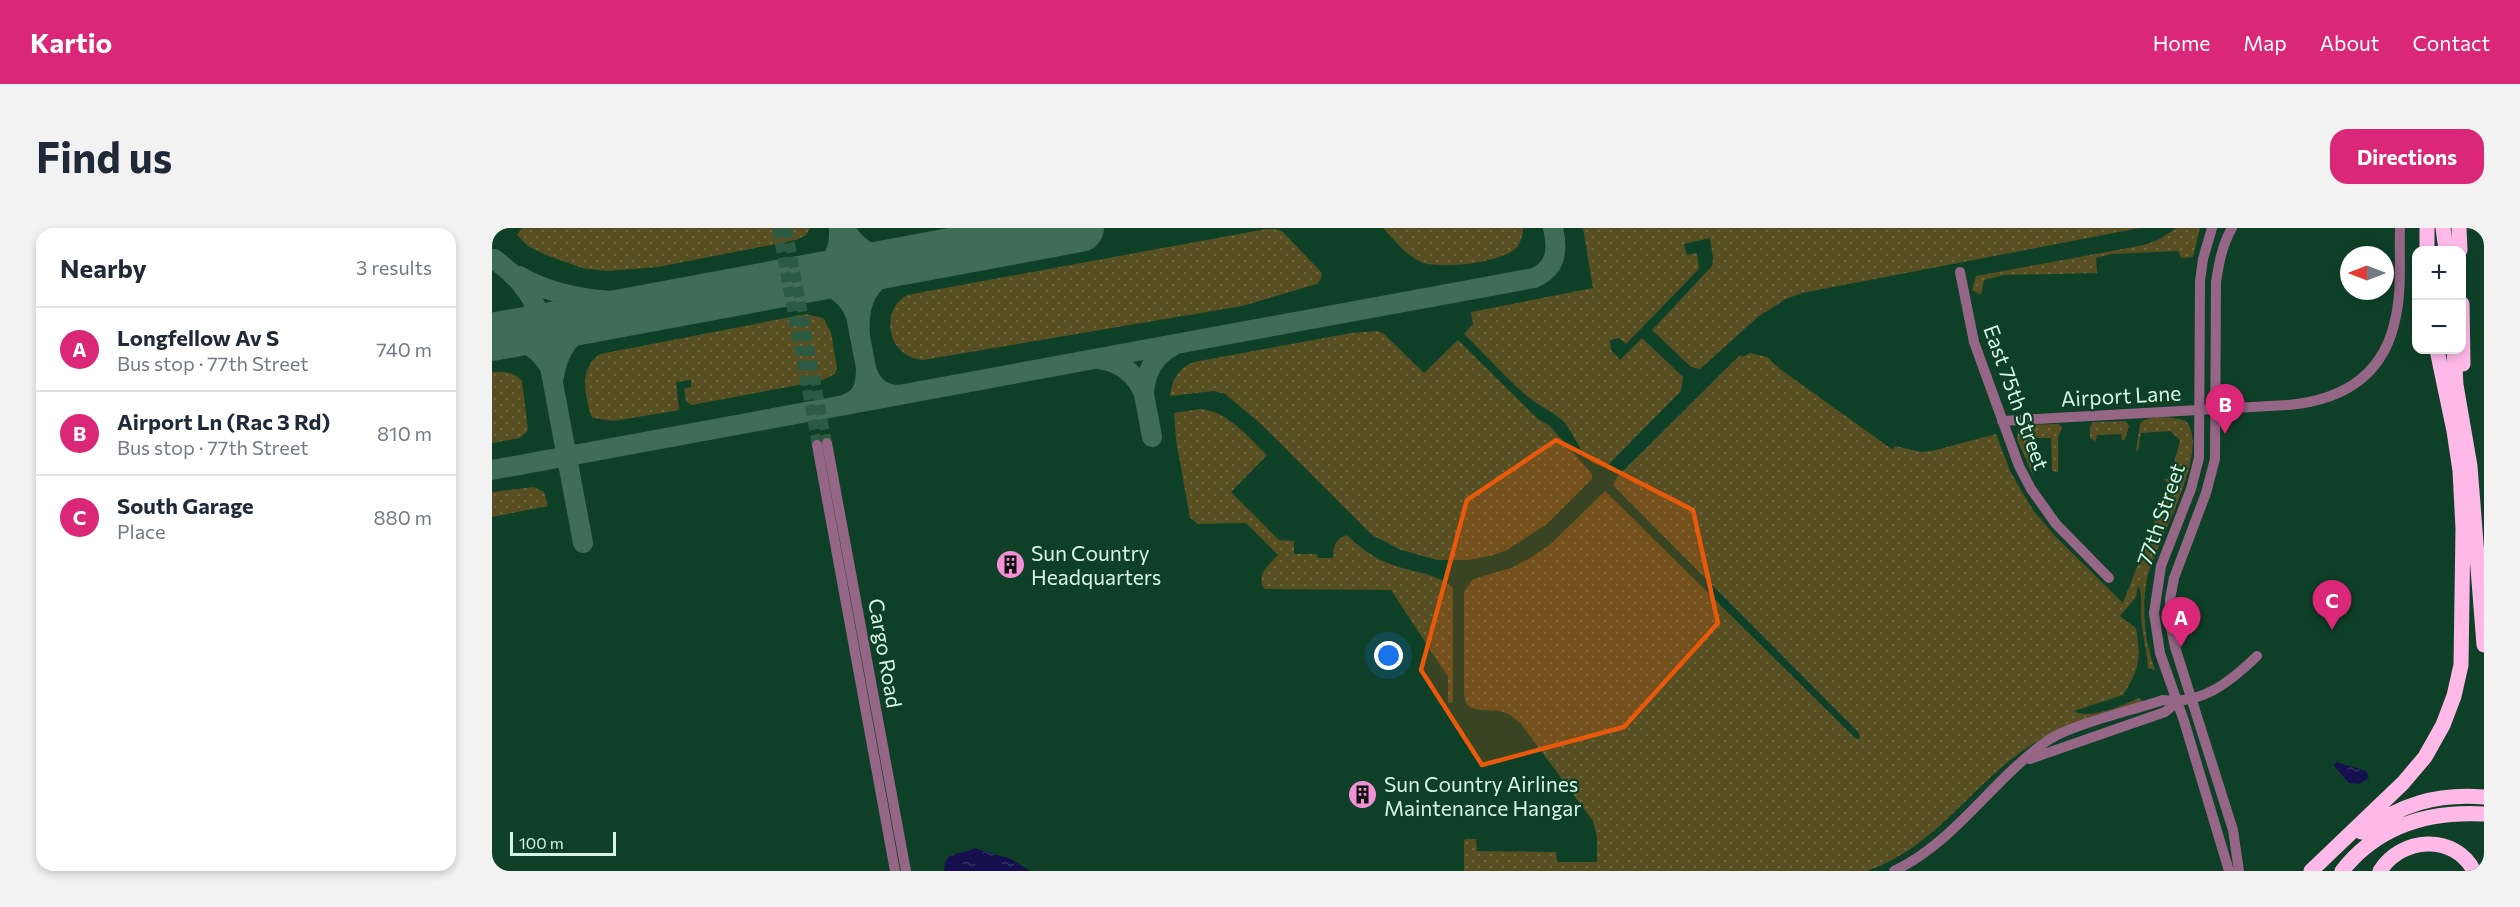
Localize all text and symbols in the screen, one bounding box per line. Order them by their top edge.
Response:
text: Kartio [30,25,112,59]
text: Home [2153,30,2210,55]
text: Map [2243,30,2287,55]
text: About [2320,30,2379,55]
text: Contact [2412,30,2490,55]
button: Directions [2330,129,2484,184]
text: Find us [36,130,172,182]
north arrow [2340,246,2394,300]
map controls [2412,246,2466,354]
button: + [2412,246,2466,300]
text: Nearby [60,252,147,283]
text: 3 results [356,255,432,279]
button: − [2412,300,2466,354]
street label: East 75th Street [1979,321,2055,473]
text: Longfellow Av S [117,324,279,351]
text: A [72,337,87,361]
text: 740 m [376,337,432,361]
text: Bus stop · 77th Street [117,351,308,375]
street label: Airport Lane [2060,379,2182,411]
pin: B [2206,384,2244,434]
text: Airport Ln (Rac 3 Rd) [117,408,330,435]
text: B [73,421,86,445]
text: 810 m [377,421,432,445]
text: Bus stop · 77th Street [117,435,308,459]
street label: 77th Street [2131,460,2189,568]
text: South Garage [117,492,254,519]
text: C [73,505,86,529]
text: 880 m [373,505,432,529]
text: Place [117,519,166,543]
place label: Sun Country Headquarters [1031,540,1161,589]
building icon: Sun Country Headquarters [994,548,1026,580]
pin: C [2312,580,2352,630]
street label: Cargo Road [864,596,908,710]
pin: A [2162,598,2200,647]
your location [1374,641,1403,670]
place label: Sun Country Airlines Maintenance Hangar [1384,771,1582,820]
building icon: Sun Country Airlines Maintenance Hangar [1347,779,1379,811]
scale bar [510,829,616,856]
text: 100 m [519,833,564,852]

